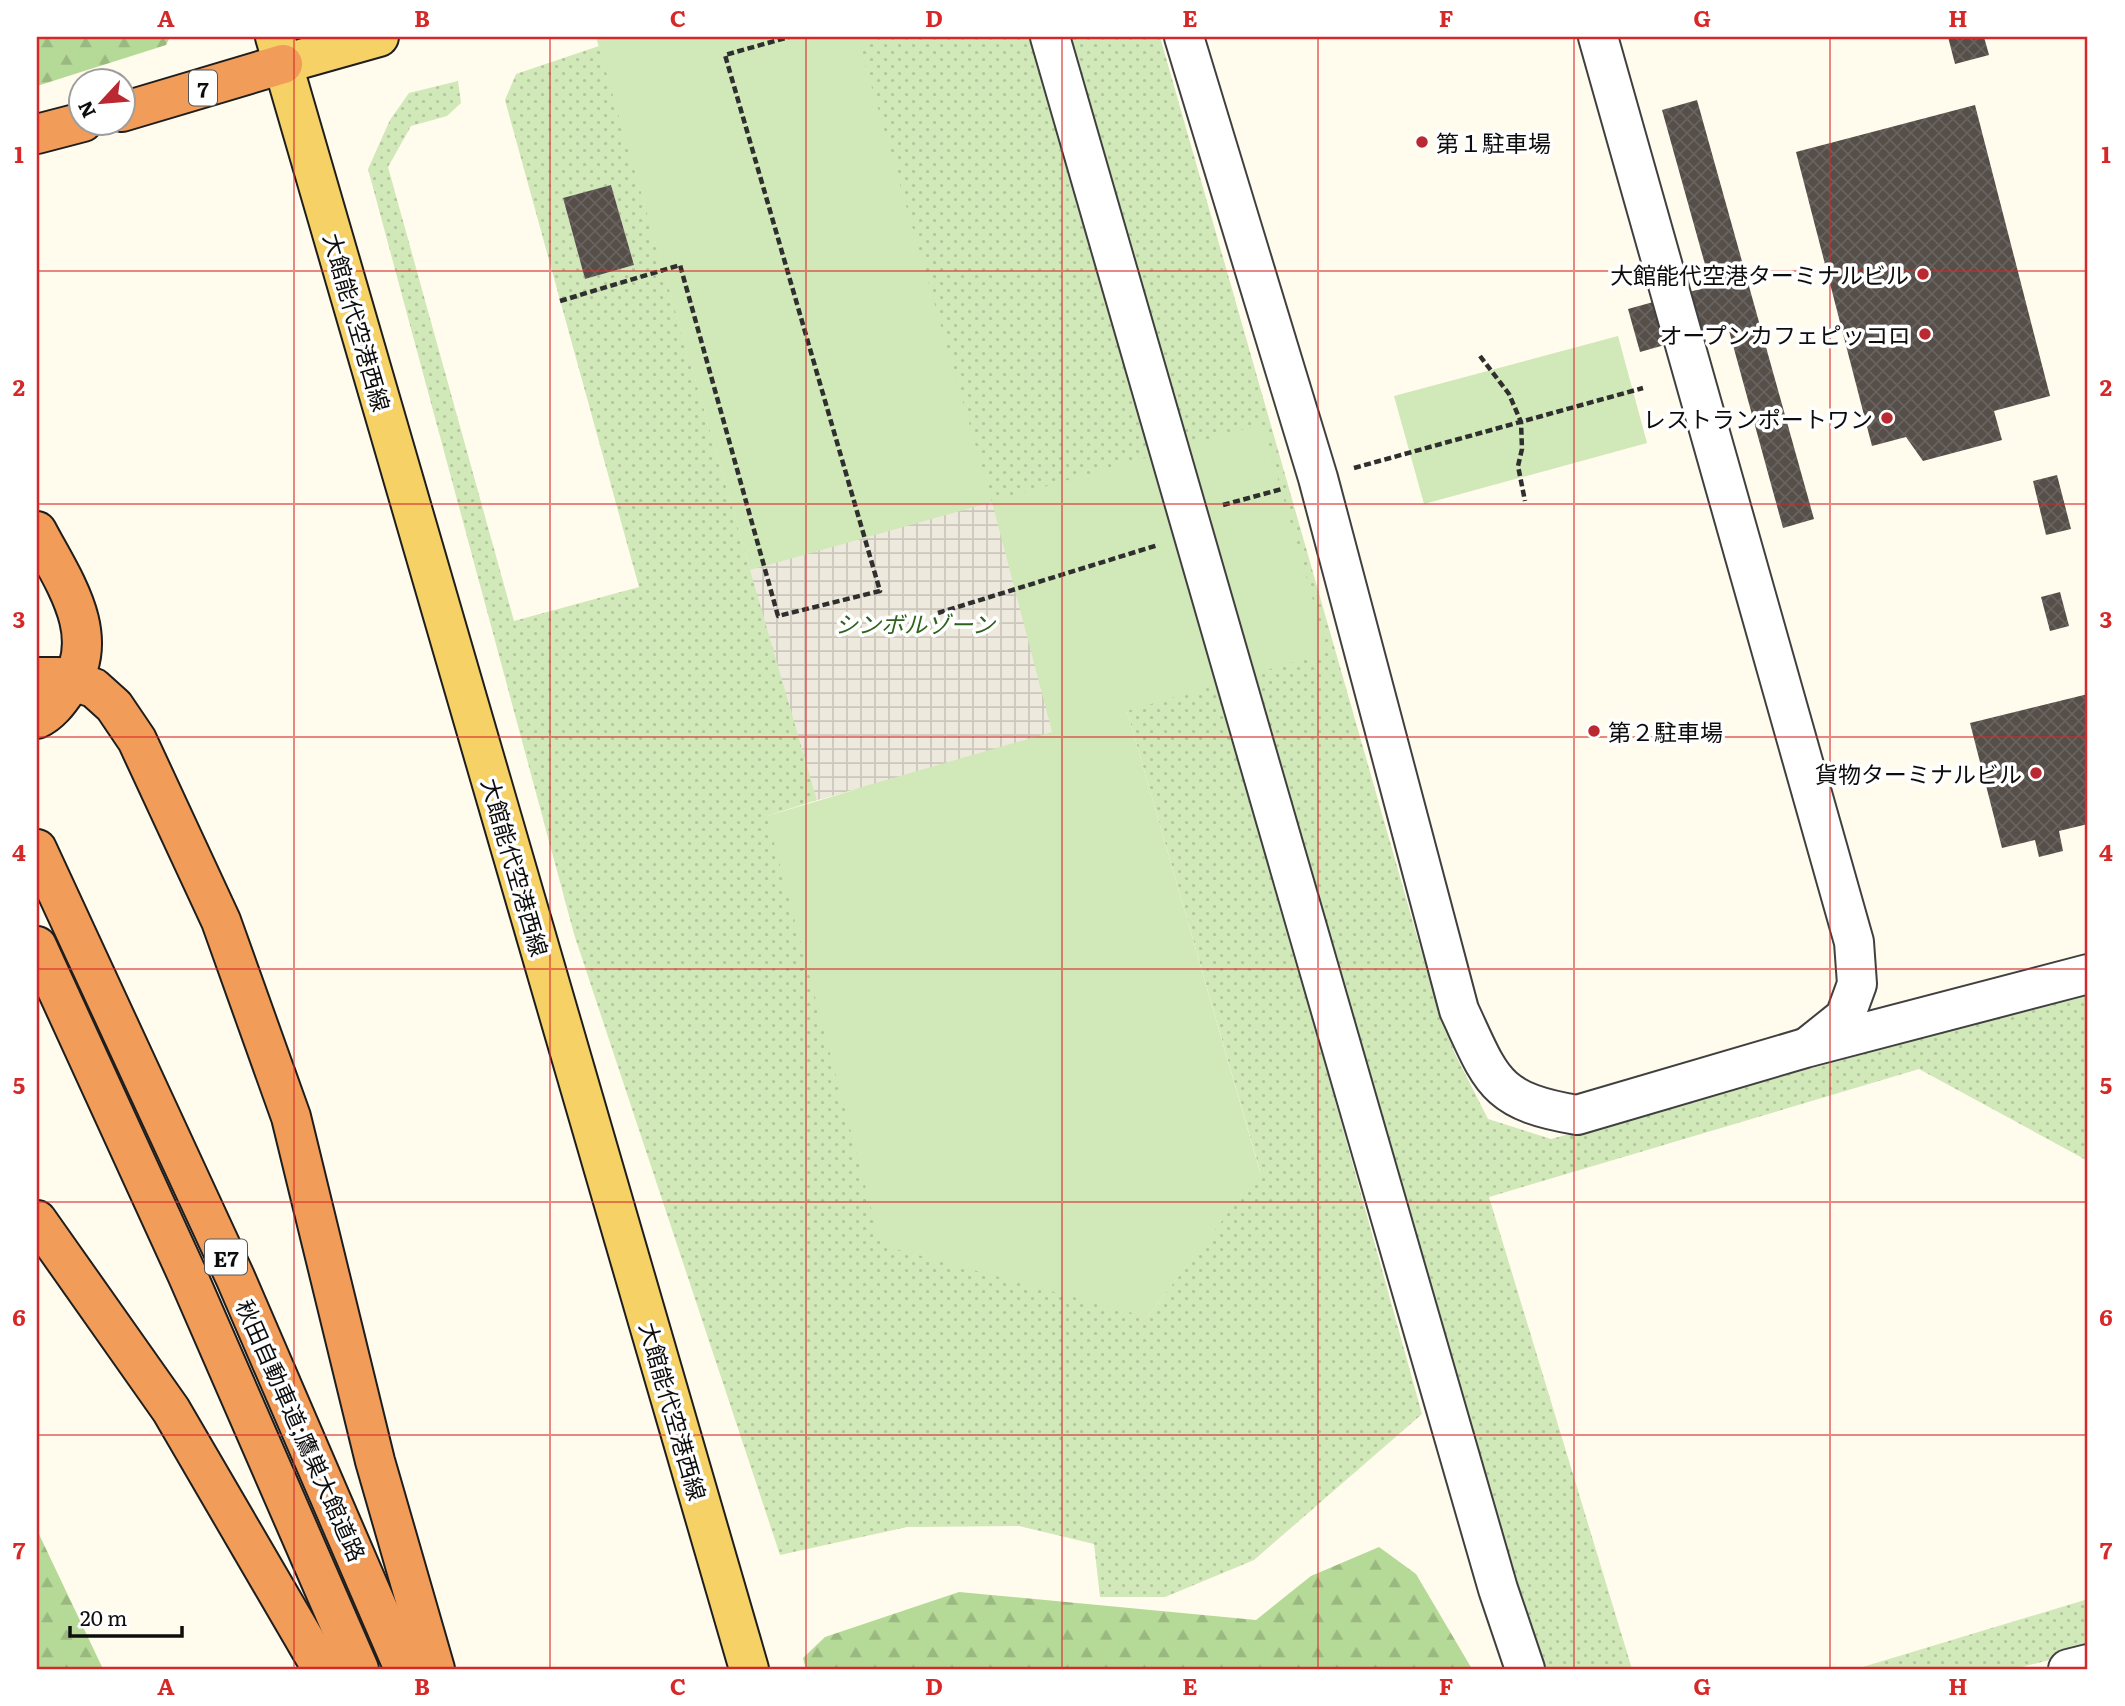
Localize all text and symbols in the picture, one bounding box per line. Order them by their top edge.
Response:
text: A [157,0,175,34]
text: B [414,0,430,34]
text: C [670,0,686,34]
text: D [925,0,943,34]
text: E [1182,0,1198,34]
text: F [1439,0,1454,34]
text: G [1693,0,1711,34]
text: H [1948,0,1968,34]
north arrow [66,66,136,136]
road number: 7 [189,70,217,106]
text: N [70,97,102,123]
place label: 第１駐車場 [1436,125,1551,159]
marker: 第１駐車場 [1414,134,1430,150]
text: 1 [14,136,24,170]
text: 1 [2101,136,2111,170]
street label: 大館能代空港西線 [316,229,400,415]
place label: 大館能代空港ターミナルビル [1610,257,1909,291]
marker: 大館能代空港ターミナルビル [1915,266,1931,282]
place label: オープンカフェピッコロ [1659,317,1911,351]
marker: オープンカフェピッコロ [1917,326,1933,342]
text: 2 [13,369,25,403]
text: 2 [2100,369,2112,403]
place label: レストランポートワン [1643,401,1873,435]
marker: レストランポートワン [1879,410,1895,426]
text: 3 [13,601,25,635]
text: 3 [2100,601,2112,635]
park label: シンボルゾーン [835,606,997,640]
place label: 第２駐車場 [1608,714,1723,748]
marker: 第２駐車場 [1586,723,1602,739]
place label: 貨物ターミナルビル [1815,756,2022,790]
marker: 貨物ターミナルビル [2028,765,2044,781]
street label: 大館能代空港西線 [474,774,558,960]
text: 4 [12,834,26,868]
text: 4 [2099,834,2113,868]
text: 5 [13,1067,25,1101]
text: 5 [2100,1067,2112,1101]
road number: E7 [205,1240,247,1274]
street label: 秋田自動車道;鷹巣大館道路 [229,1294,375,1566]
text: 6 [12,1299,26,1333]
text: 6 [2099,1299,2113,1333]
street label: 大館能代空港西線 [632,1318,716,1504]
text: 7 [13,1532,26,1566]
text: 7 [2100,1532,2113,1566]
scale bar [70,1594,182,1638]
text: 20 m [80,1601,127,1632]
text: A [157,1668,175,1702]
text: B [414,1668,430,1702]
text: C [670,1668,686,1702]
text: D [925,1668,943,1702]
text: E [1182,1668,1198,1702]
text: F [1439,1668,1454,1702]
text: G [1693,1668,1711,1702]
text: H [1948,1668,1968,1702]

